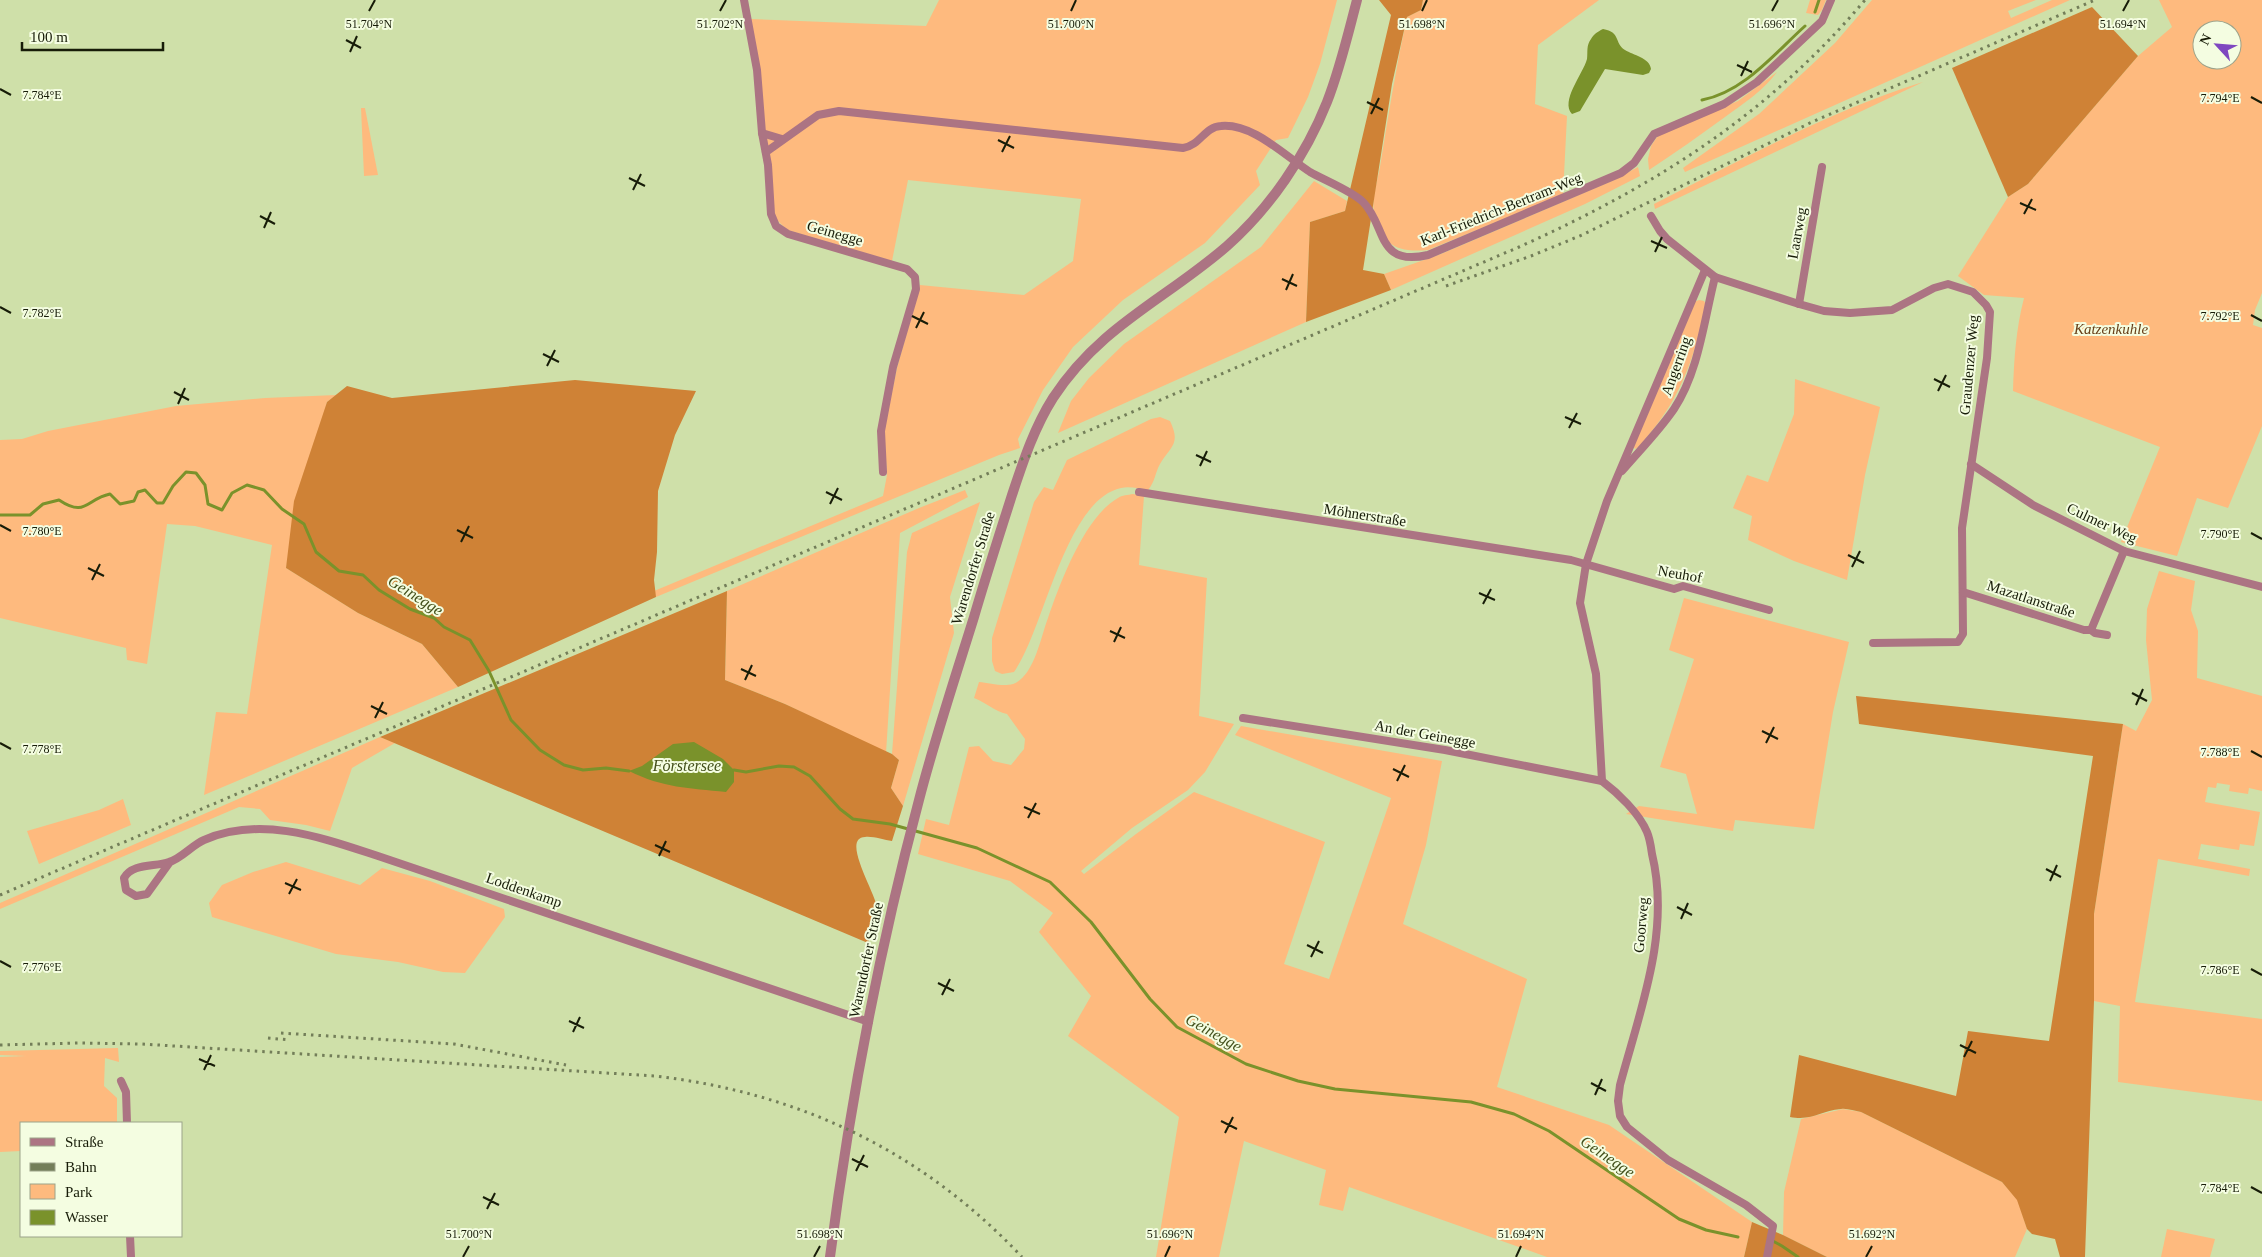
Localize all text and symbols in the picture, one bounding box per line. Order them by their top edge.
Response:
text: 51.704°N [346,17,393,31]
text: 51.702°N [697,17,744,31]
text: 51.700°N [1048,17,1095,31]
text: 51.698°N [1399,17,1446,31]
text: 51.696°N [1749,17,1796,31]
text: 51.694°N [2100,17,2147,31]
scale bar [22,20,164,52]
north arrow [2192,20,2242,70]
text: 100 m [30,29,68,45]
text: N [2197,32,2215,47]
text: 7.784°E [22,88,62,102]
text: 7.794°E [2200,91,2240,105]
street label: Karl-Friedrich-Bertram-Weg [1418,169,1585,249]
street label: Laarweg [1785,205,1810,260]
street label: Geinegge [805,217,865,249]
text: 7.782°E [22,306,62,320]
text: 7.792°E [2200,309,2240,323]
street label: Graudenzer Weg [1957,314,1981,416]
park label: Katzenkuhle [2073,321,2148,337]
street label: Angerring [1658,334,1694,398]
street label: Culmer Weg [2064,500,2140,546]
street label: Möhnerstraße [1323,501,1408,529]
street label: Warendorfer Straße [948,509,998,627]
text: 7.780°E [22,524,62,538]
text: 7.790°E [2200,527,2240,541]
street label: Neuhof [1656,562,1704,586]
water label: Geinegge [385,572,446,620]
street label: Mazatlanstraße [1985,577,2077,621]
street label: An der Geinegge [1373,717,1477,751]
text: 7.778°E [22,742,62,756]
text: 7.788°E [2200,745,2240,759]
water label: Förstersee [652,757,721,774]
street label: Loddenkamp [484,870,564,910]
street label: Goorweg [1631,896,1651,954]
street label: Warendorfer Straße [846,901,886,1019]
text: 7.776°E [22,960,62,974]
text: 7.786°E [2200,963,2240,977]
water label: Geinegge [1182,1010,1245,1056]
legend [20,1122,182,1237]
water label: Geinegge [1577,1132,1638,1181]
text: Straße [65,1134,104,1150]
text: Bahn [65,1159,97,1175]
text: 7.784°E [2200,1181,2240,1195]
text: Park [65,1184,93,1200]
text: Wasser [65,1209,108,1225]
text: 51.700°N [446,1227,493,1241]
text: 51.698°N [797,1227,844,1241]
text: 51.696°N [1147,1227,1194,1241]
text: 51.694°N [1498,1227,1545,1241]
text: 51.692°N [1849,1227,1896,1241]

